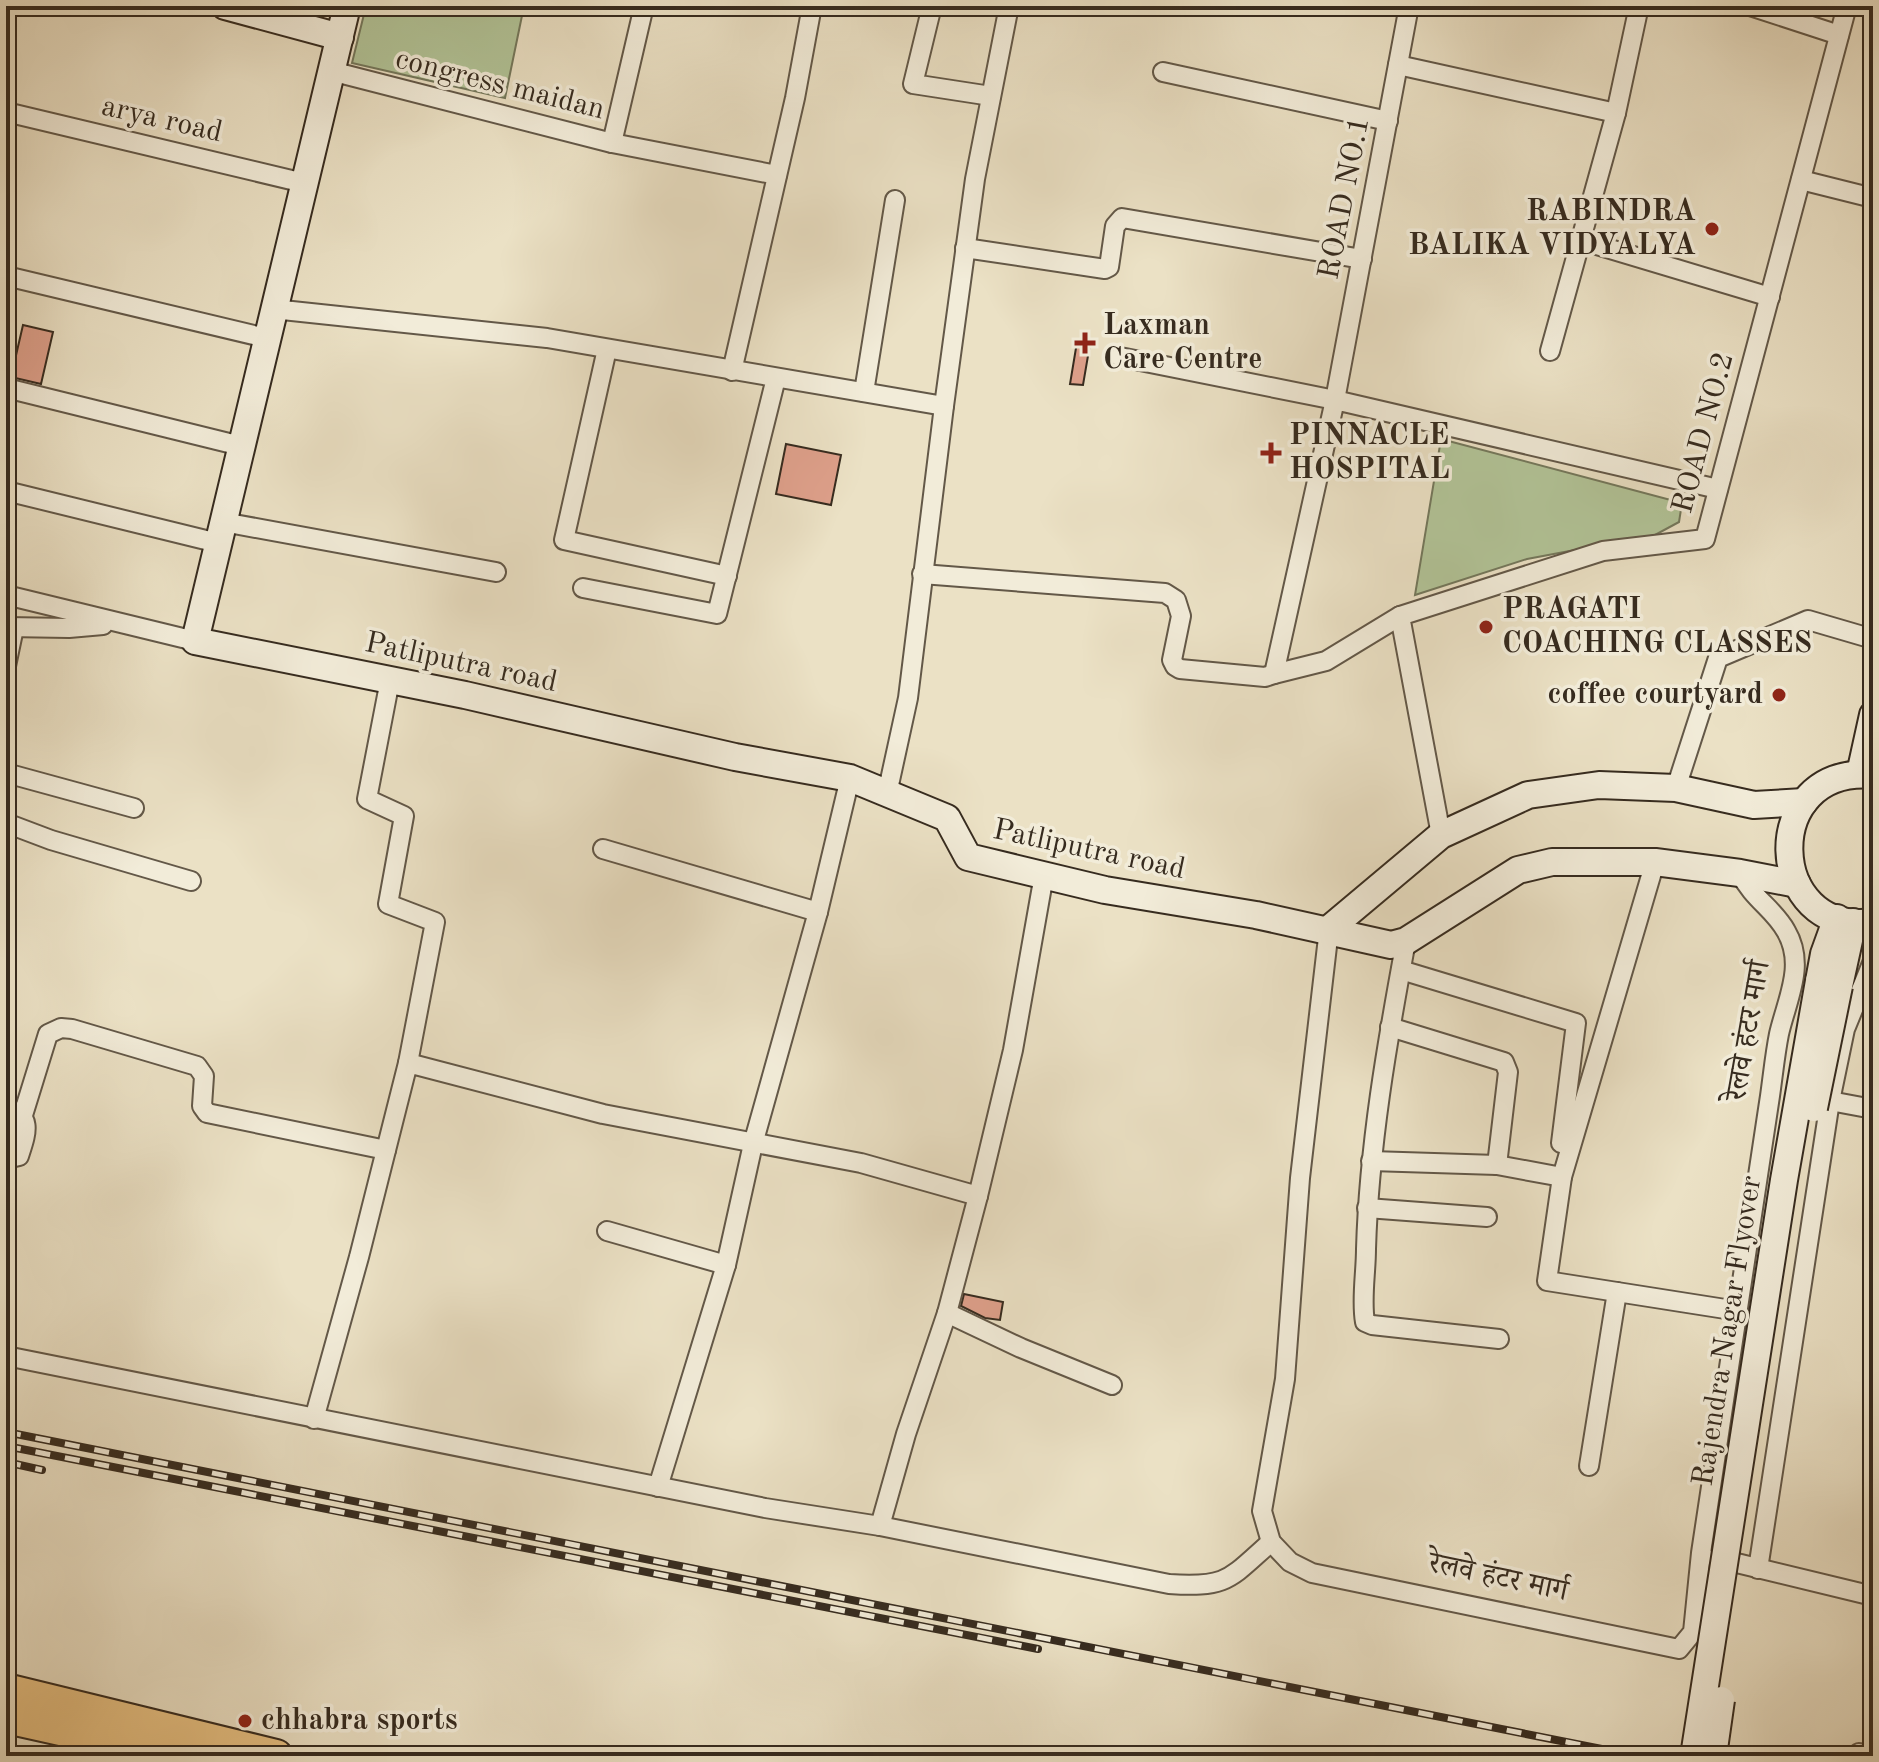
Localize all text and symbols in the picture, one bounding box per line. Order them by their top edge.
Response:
street label: congress maidan [392,45,608,125]
street label: arya road [99,92,225,148]
street label: ROAD NO.1 [1315,114,1375,282]
place label: RABINDRA BALIKA VIDYALYA [1408,197,1696,261]
marker: RABINDRA BALIKA VIDYALYA [1703,220,1721,238]
place label: Laxman Care Centre [1103,311,1262,375]
marker: Laxman Care Centre [1074,332,1096,354]
street label: ROAD NO.2 [1668,349,1740,517]
place label: PINNACLE HOSPITAL [1289,421,1450,485]
marker: PINNACLE HOSPITAL [1260,442,1282,464]
place label: PRAGATI COACHING CLASSES [1502,595,1812,659]
marker: PRAGATI COACHING CLASSES [1477,618,1495,636]
street label: Patliputra road [362,628,560,698]
place label: coffee courtyard [1548,680,1763,710]
marker: coffee courtyard [1770,686,1788,704]
street label: Patliputra road [990,815,1188,885]
street label: रेलवे हंटर मार्ग [1717,957,1776,1107]
street label: Rajendra Nagar Flyover [1689,1174,1767,1488]
street label: रेलवे हंटर मार्ग [1422,1544,1573,1608]
place label: chhabra sports [261,1706,458,1736]
marker: chhabra sports [236,1712,254,1730]

